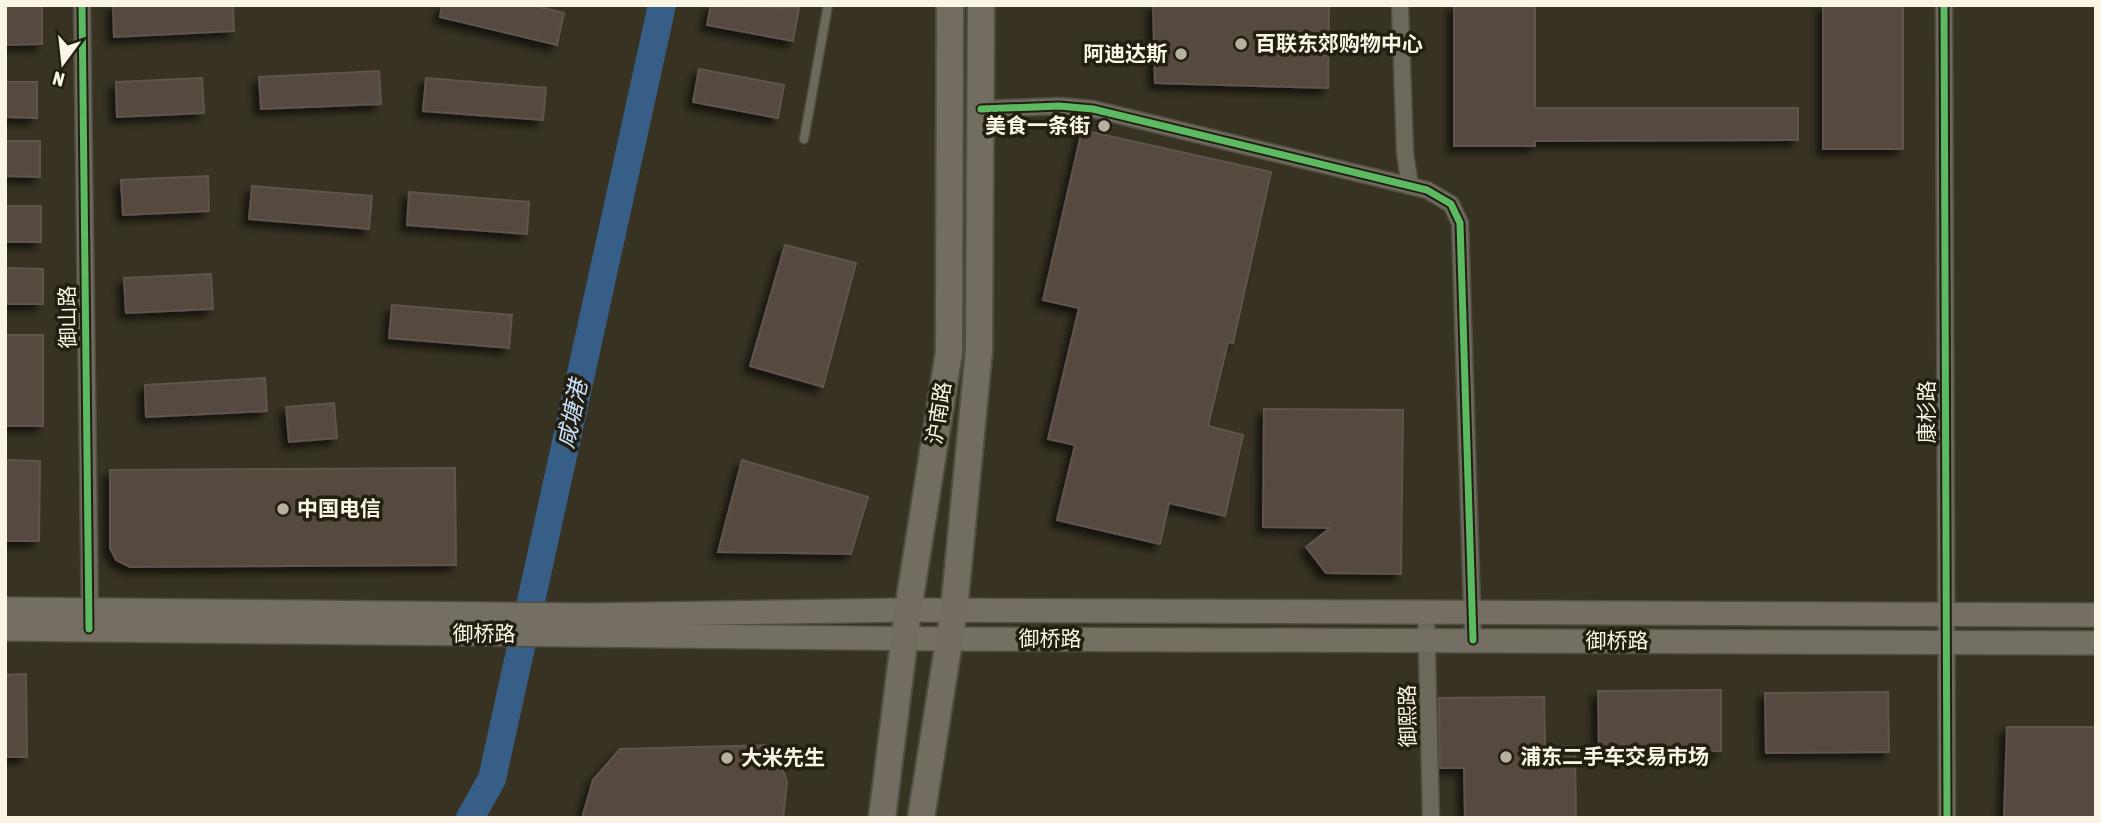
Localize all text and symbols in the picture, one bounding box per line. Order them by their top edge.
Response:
north arrow [28,28,98,98]
place label: 百联东郊购物中心 [1255,31,1423,55]
marker: 百联东郊购物中心 [1233,36,1249,52]
place label: 阿迪达斯 [1083,41,1167,65]
marker: 阿迪达斯 [1173,46,1189,62]
text: N [50,67,67,91]
place label: 美食一条街 [985,113,1090,137]
marker: 美食一条街 [1096,118,1112,134]
street label: 御山路 [54,285,80,349]
water label: 咸塘港 [552,375,593,450]
street label: 沪南路 [921,380,955,446]
street label: 康杉路 [1914,381,1938,444]
place label: 中国电信 [297,496,381,520]
marker: 中国电信 [275,501,291,517]
street label: 御桥路 [453,621,516,645]
street label: 御桥路 [1019,626,1082,650]
street label: 御桥路 [1586,628,1649,652]
street label: 御熙路 [1394,684,1420,748]
place label: 浦东二手车交易市场 [1520,744,1709,768]
place label: 大米先生 [741,745,825,769]
marker: 浦东二手车交易市场 [1498,749,1514,765]
marker: 大米先生 [719,750,735,766]

